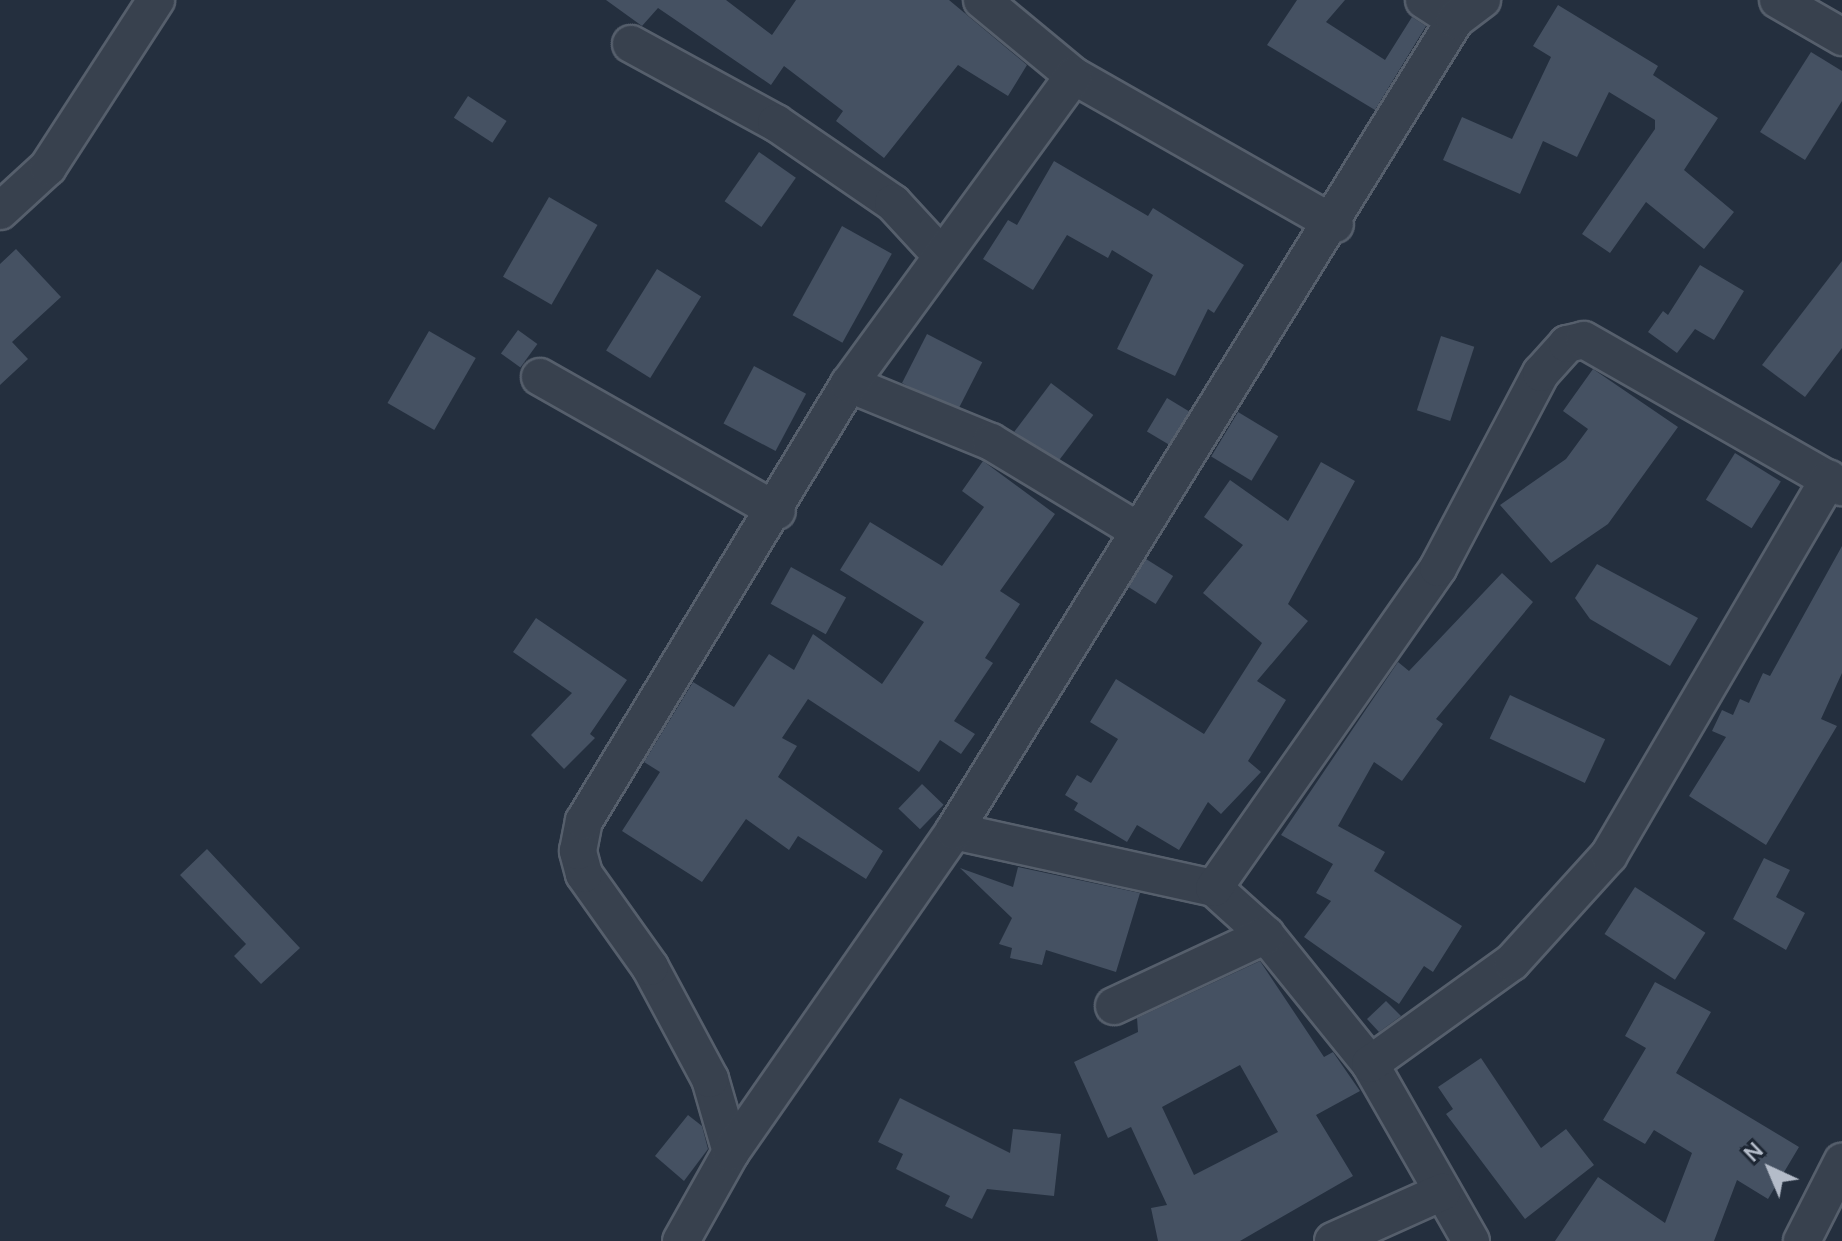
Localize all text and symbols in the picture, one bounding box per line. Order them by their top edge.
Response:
north arrow [1730,1129,1810,1209]
text: N [1737,1135,1769,1168]

